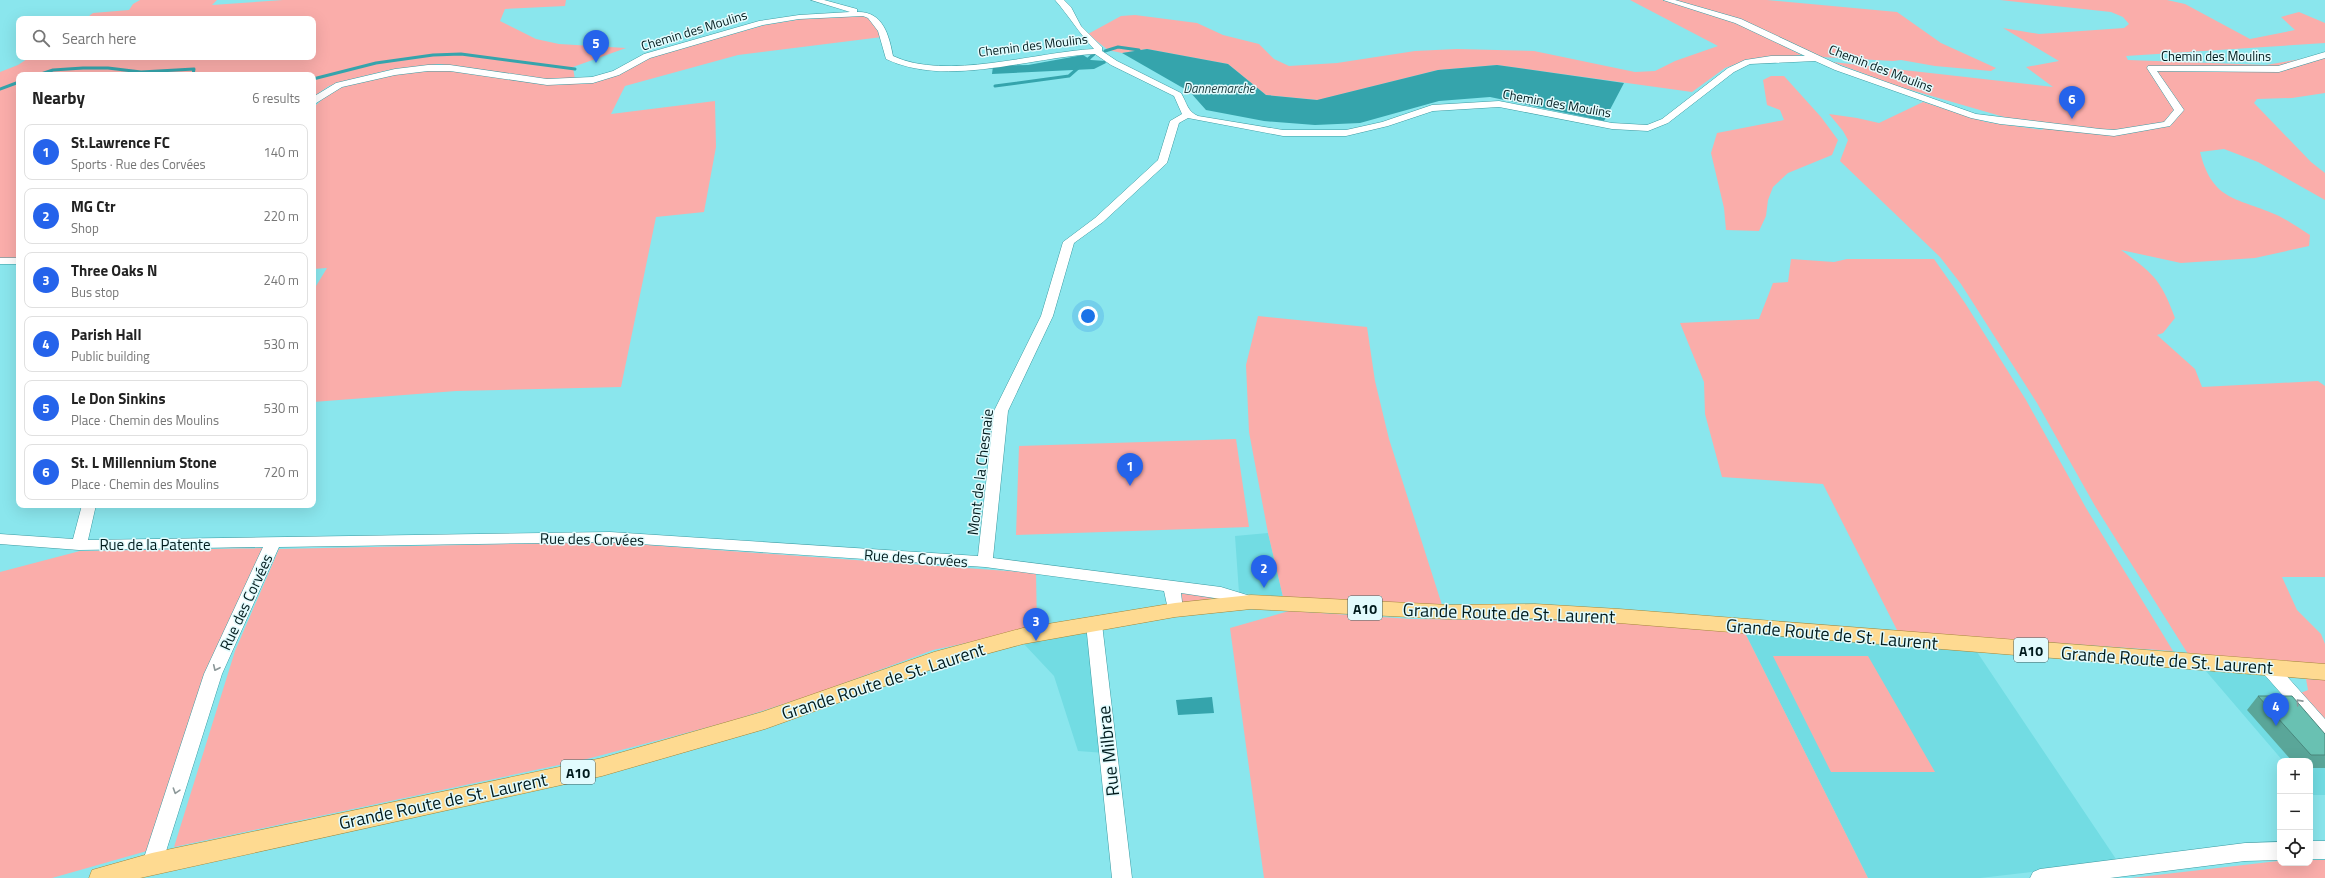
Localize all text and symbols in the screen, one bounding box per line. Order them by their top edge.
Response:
street label: Chemin des Moulins [638,4,750,56]
search box [16,16,316,60]
icon: search [30,27,52,49]
text: Search here [62,27,136,50]
street label: Chemin des Moulins [977,28,1089,62]
pin: 5 [583,30,609,63]
street label: Chemin des Moulins [1826,39,1936,97]
street label: Chemin des Moulins [2161,46,2271,66]
water label: Dannemarche [1183,78,1256,98]
street label: Chemin des Moulins [1501,84,1613,122]
text: Nearby [32,85,85,111]
pin: 6 [2059,86,2085,119]
text: 6 results [252,88,300,108]
text: St.Lawrence FC [71,131,170,154]
text: 1 [42,142,50,162]
text: 140 m [263,142,299,162]
text: Sports · Rue des Corvées [71,154,206,174]
text: MG Ctr [71,195,116,218]
text: 2 [42,206,50,226]
text: 220 m [263,206,299,226]
text: Shop [71,218,99,238]
text: Three Oaks N [71,259,157,282]
text: 3 [42,270,50,290]
text: 240 m [263,270,299,290]
text: Bus stop [71,282,119,302]
your location [1078,306,1098,326]
text: Parish Hall [71,323,141,346]
text: 4 [42,334,50,354]
text: 530 m [263,334,299,354]
text: Public building [71,346,150,366]
text: Le Don Sinkins [71,387,165,410]
text: 5 [42,398,50,418]
text: 530 m [263,398,299,418]
street label: Mont de la Chesnaie [961,407,999,537]
text: Place · Chemin des Moulins [71,410,219,430]
text: St. L Millennium Stone [71,451,217,474]
pin: 1 [1117,453,1143,486]
text: 6 [42,462,50,482]
text: 720 m [263,462,299,482]
text: Place · Chemin des Moulins [71,474,219,494]
street label: Rue des Corvées [540,527,644,551]
street label: Rue de la Patente [99,533,211,556]
street label: Rue des Corvées [863,543,969,573]
street label: Rue des Corvées [214,550,278,654]
pin: 2 [1251,555,1277,588]
road number: A10 [1348,596,1382,620]
street label: Grande Route de St. Laurent [1402,596,1616,630]
pin: 3 [1023,608,1049,641]
street label: Grande Route de St. Laurent [1725,611,1940,657]
street label: Grande Route de St. Laurent [778,635,989,727]
road number: A10 [2014,638,2048,662]
street label: Grande Route de St. Laurent [2060,639,2275,681]
one-way arrow [213,663,221,671]
pin: 4 [2263,693,2289,726]
one-way arrow [2296,699,2304,707]
street label: Rue Milbrae [1090,705,1126,797]
map controls [2277,758,2313,866]
button: + [2277,758,2313,794]
road number: A10 [561,760,595,784]
street label: Grande Route de St. Laurent [336,766,550,836]
one-way arrow [172,787,180,794]
button: − [2277,794,2313,830]
button: locate [2277,830,2313,866]

